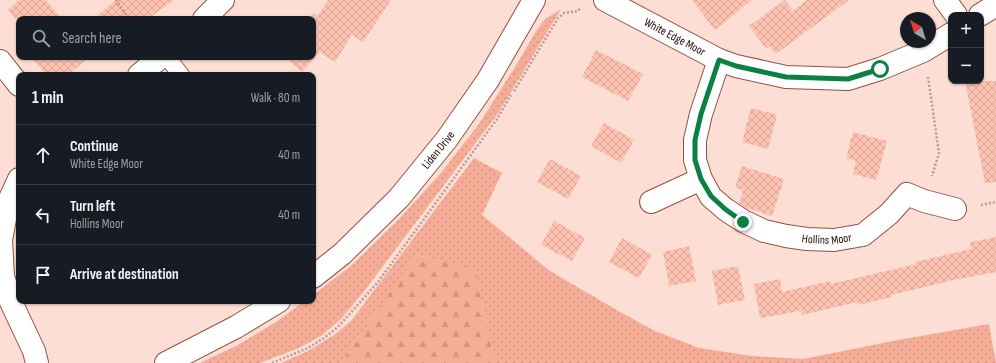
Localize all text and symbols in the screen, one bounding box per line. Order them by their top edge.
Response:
north arrow [900,12,936,48]
map controls [948,12,984,84]
button: + [948,12,984,48]
street label: White Edge Moor [641,15,709,60]
search box [16,16,316,60]
icon: search [30,27,52,49]
text: Search here [62,29,122,48]
button: − [948,48,984,84]
route start [871,60,889,78]
text: 1 min [32,88,64,108]
text: Walk · 80 m [251,90,300,106]
street label: Liden Drive [419,128,458,172]
text: Continue [70,137,119,156]
icon: ahead [32,144,54,166]
text: 40 m [278,147,300,163]
text: White Edge Moor [70,156,143,172]
text: Turn left [70,197,115,216]
icon: left [32,204,54,226]
text: 40 m [278,207,300,223]
route end [734,213,752,231]
text: Hollins Moor [70,216,124,232]
street label: Hollins Moor [801,230,853,248]
icon: arrive [32,264,54,286]
text: Arrive at destination [70,265,179,284]

